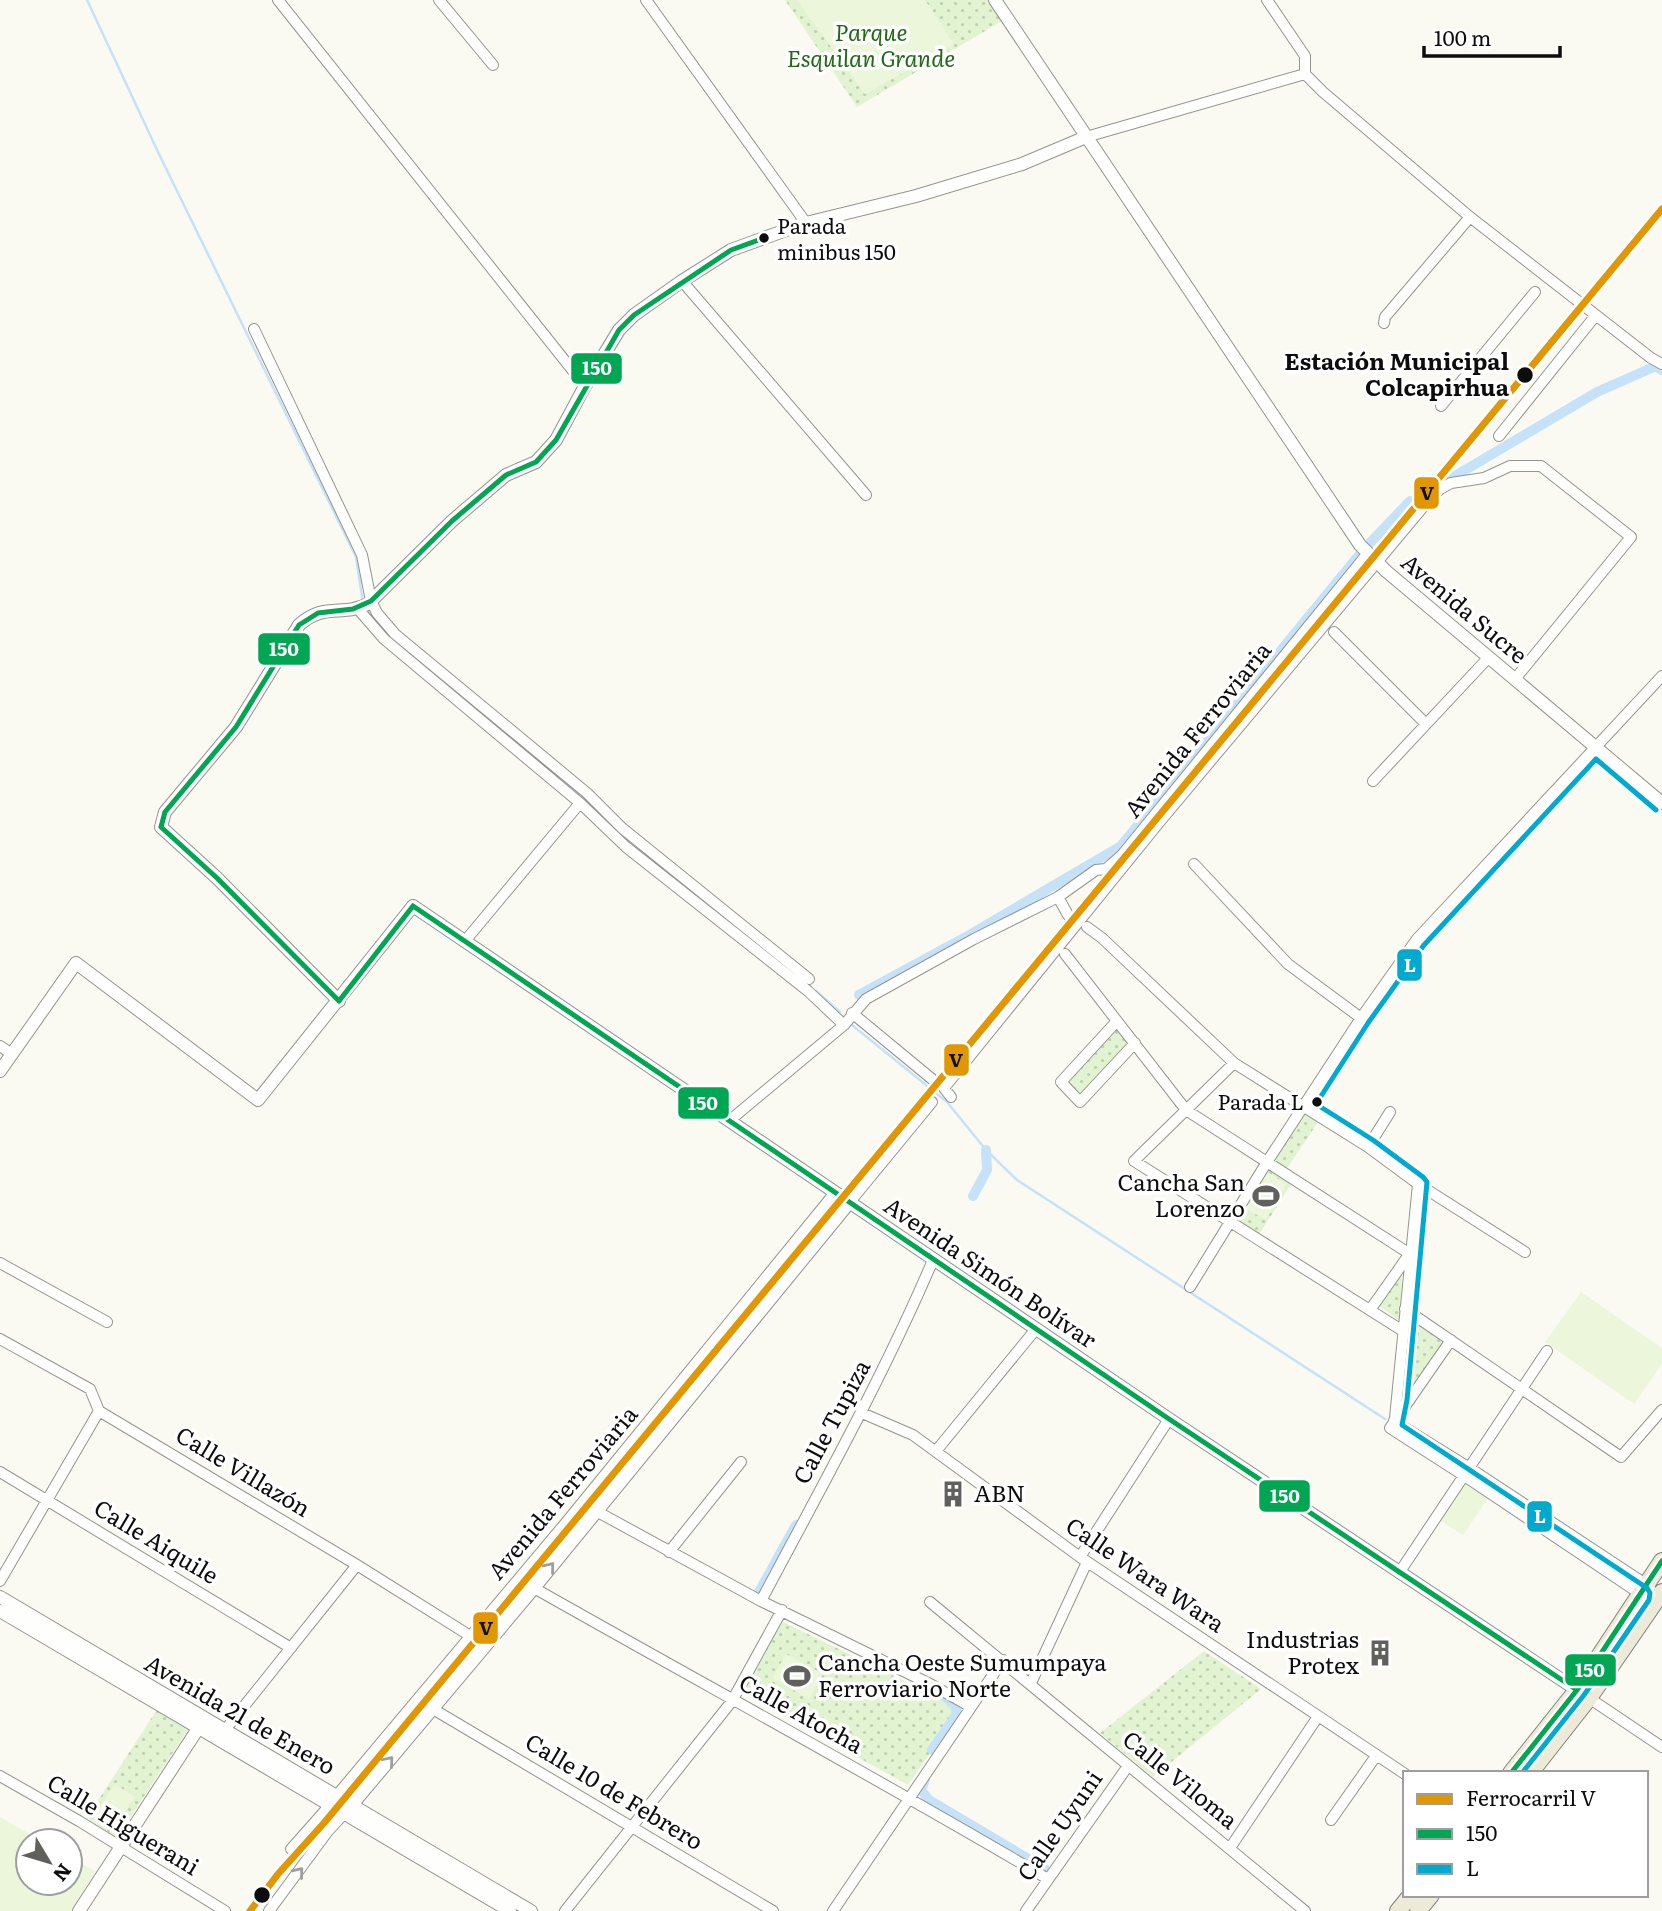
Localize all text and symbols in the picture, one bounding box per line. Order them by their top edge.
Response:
park label: Parque Esquilan Grande [787,14,955,74]
scale bar [1424,14,1560,58]
text: 100 m [1434,21,1491,52]
place label: Parada minibus 150 [777,209,896,266]
marker: Parada minibus 150 [757,231,771,245]
place label: Estación Municipal Colcapirhua [1284,343,1510,403]
line badge: 150 [570,352,623,385]
text: 150 [582,353,612,381]
marker: Estación Municipal Colcapirhua [1515,365,1535,385]
line badge: V [1413,476,1440,510]
text: V [1420,478,1435,506]
street label: Avenida Sucre [1395,544,1536,671]
line badge: 150 [257,632,311,666]
street label: Avenida Ferroviaria [1115,633,1278,824]
text: 150 [269,634,299,662]
line badge: L [1396,948,1423,982]
text: L [1404,950,1416,978]
line badge: V [943,1043,970,1077]
text: V [949,1045,964,1073]
place label: Parada L [1217,1085,1304,1116]
line badge: 150 [677,1086,730,1120]
text: 150 [688,1088,718,1116]
marker: Parada L [1310,1095,1324,1109]
place label: Cancha San Lorenzo [1117,1164,1245,1224]
sports icon: Cancha San Lorenzo [1251,1181,1281,1211]
street label: Avenida Simón Bolívar [878,1187,1104,1355]
street label: Calle Tupiza [783,1352,878,1489]
street label: Avenida Ferroviaria [479,1397,645,1586]
street label: Calle Villazón [170,1417,318,1524]
place label: ABN [974,1475,1025,1509]
building icon: ABN [938,1479,968,1509]
line badge: 150 [1258,1479,1311,1513]
text: 150 [1270,1481,1300,1509]
street label: Calle Aiquile [88,1490,226,1591]
line badge: L [1526,1500,1553,1533]
text: L [1534,1501,1546,1529]
street label: Calle Wara Wara [1060,1508,1233,1639]
one-way arrow [542,1563,555,1575]
line badge: V [472,1611,499,1645]
text: V [479,1613,494,1641]
place label: Industrias Protex [1246,1621,1359,1681]
building icon: Industrias Protex [1365,1638,1395,1668]
place label: Cancha Oeste Sumumpaya Ferroviario Norte [818,1644,1107,1704]
street label: Avenida 21 de Enero [139,1645,343,1782]
line badge: 150 [1564,1653,1617,1687]
text: 150 [1575,1655,1605,1683]
sports icon: Cancha Oeste Sumumpaya Ferroviario Norte [782,1661,812,1691]
street label: Calle Atocha [734,1664,871,1761]
street label: Calle Viloma [1116,1721,1247,1836]
street label: Calle 10 de Febrero [520,1724,710,1857]
one-way arrow [381,1756,393,1769]
street label: Calle Uyuni [1008,1762,1109,1887]
street label: Calle Higuerani [42,1764,207,1882]
legend [1403,1771,1648,1897]
text: Ferrocarril V [1466,1781,1596,1812]
text: 150 [1466,1816,1497,1847]
north arrow [14,1827,84,1897]
text: L [1466,1851,1479,1882]
text: N [47,1858,79,1888]
one-way arrow [291,1867,304,1879]
unlabelled marker [252,1885,272,1905]

